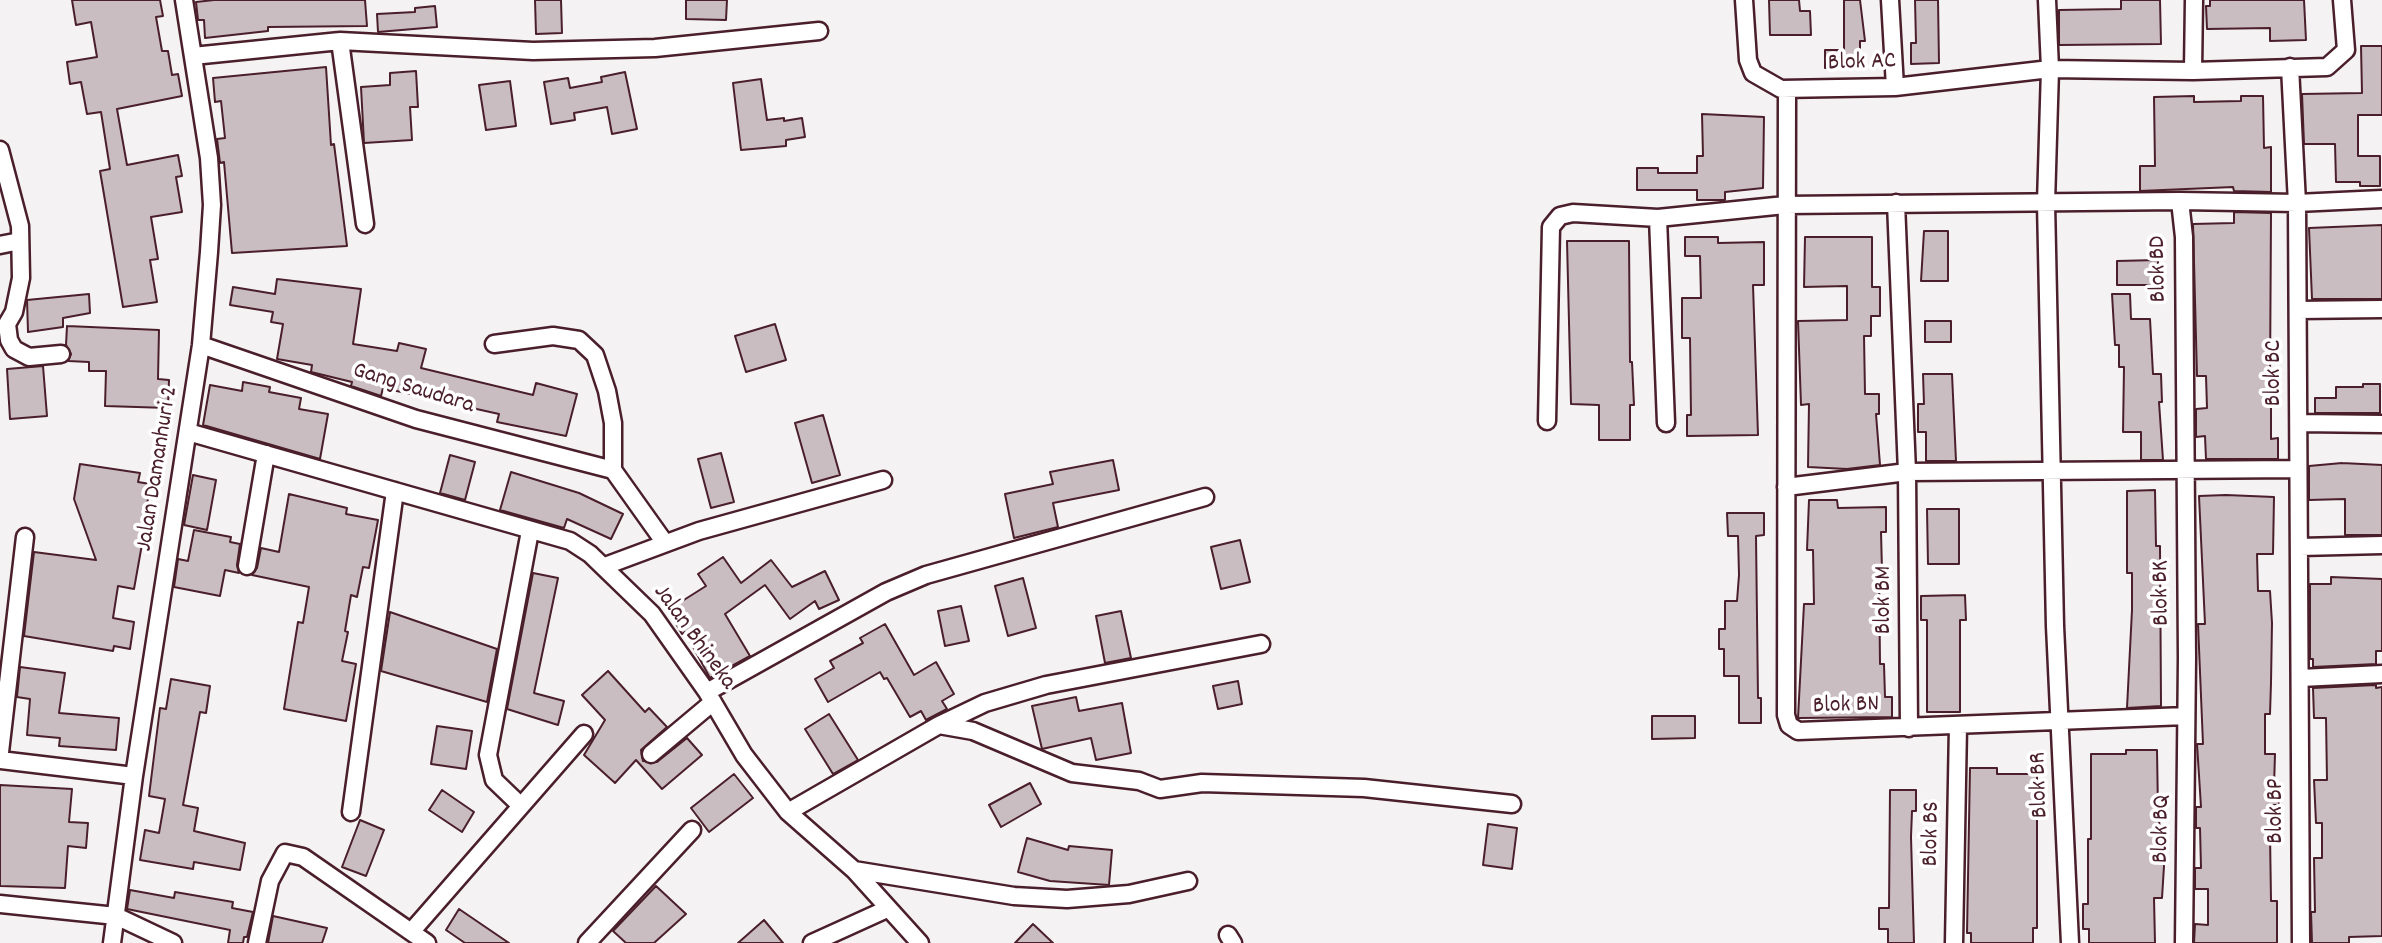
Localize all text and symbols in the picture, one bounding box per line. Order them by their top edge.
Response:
street label: Blok AC [1827,48,1897,80]
street label: Blok BD [2145,235,2175,303]
street label: Blok BC [2262,340,2290,406]
street label: Gang Saudara [349,358,477,422]
street label: Jalan Damanhuri 2 [132,384,186,554]
street label: Blok BK [2148,560,2178,626]
street label: Blok BM [1872,566,1900,634]
street label: Jalan Bhineka [645,580,741,696]
street label: Blok BN [1812,691,1880,723]
street label: Blok BR [2025,751,2057,819]
street label: Blok BP [2264,778,2292,844]
street label: Blok BQ [2148,795,2178,863]
street label: Blok BS [1918,801,1948,867]

